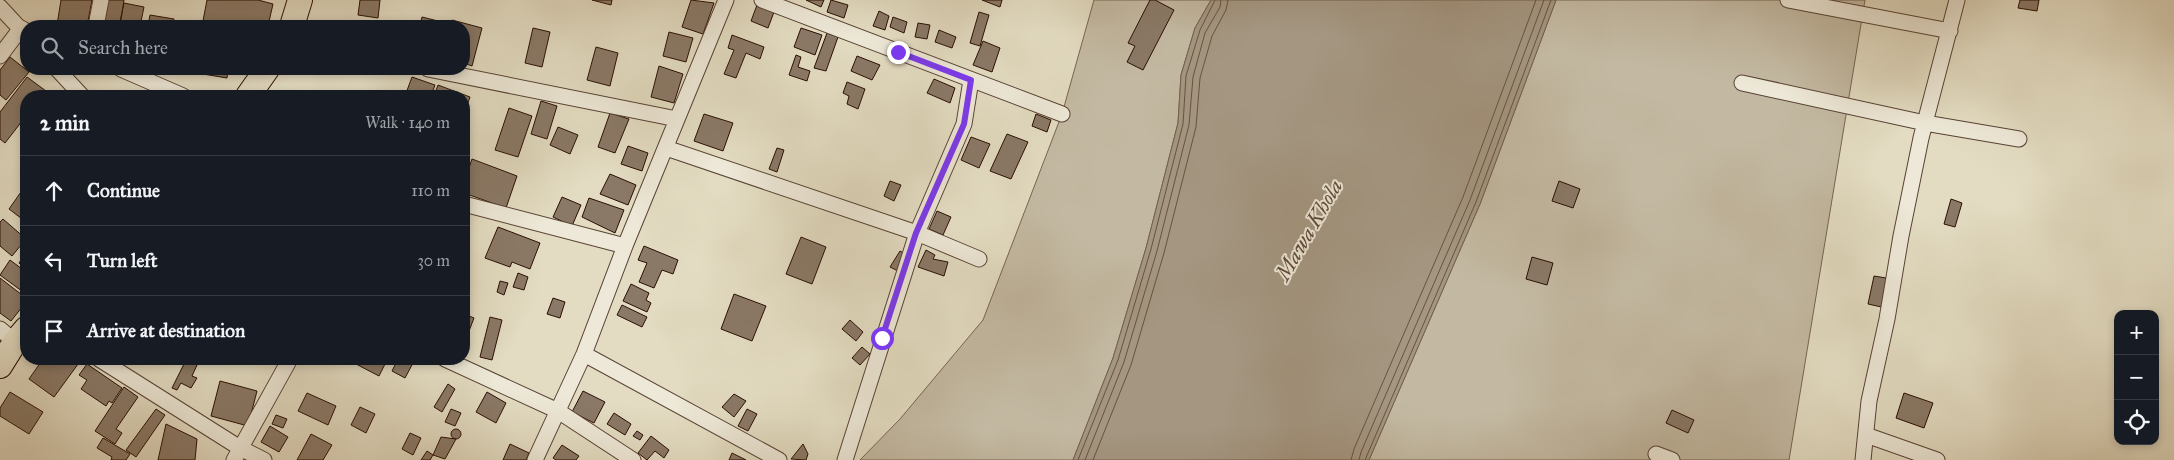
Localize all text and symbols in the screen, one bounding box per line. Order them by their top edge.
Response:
search box [20,20,470,75]
icon: search [38,34,66,62]
text: Search here [78,36,168,59]
route end [887,41,910,64]
text: 2 min [40,110,90,136]
text: Walk · 140 m [365,113,450,132]
water label: Mawa Khola [1269,175,1348,287]
icon: ahead [40,177,68,205]
text: Continue [87,179,160,202]
text: 110 m [411,181,450,200]
icon: left [40,247,68,275]
text: Turn left [87,249,157,272]
text: 30 m [417,251,450,270]
map controls [2114,310,2159,445]
button: + [2114,310,2159,355]
icon: arrive [40,317,68,345]
text: Arrive at destination [87,319,245,342]
route start [871,327,894,350]
button: − [2114,355,2159,400]
button: locate [2114,400,2159,445]

